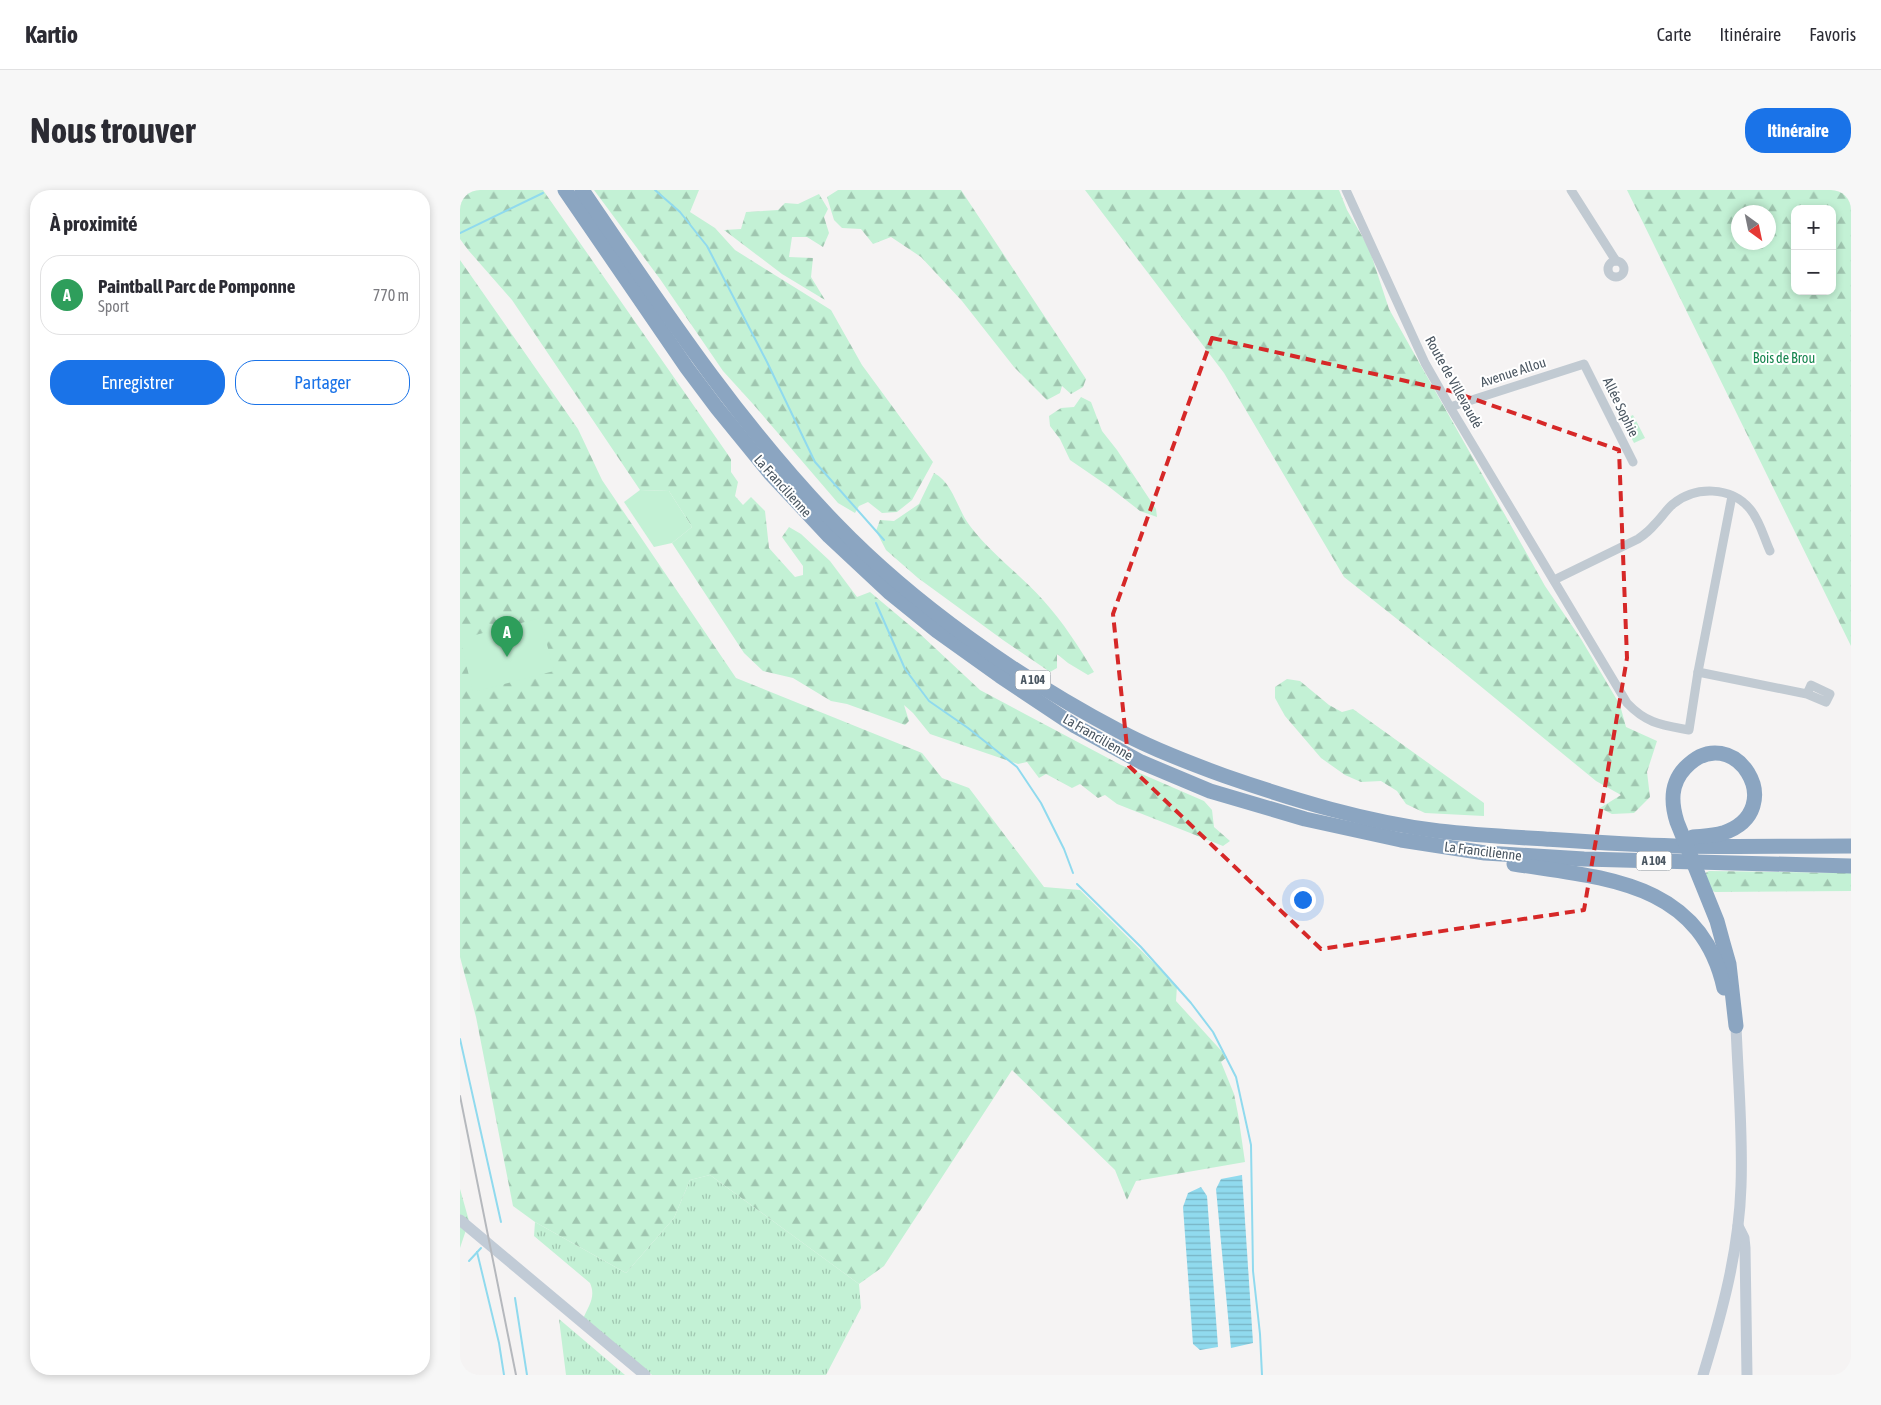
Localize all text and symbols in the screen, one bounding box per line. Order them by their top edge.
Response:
text: Kartio [25,21,78,48]
text: Carte [1657,24,1691,45]
text: Itinéraire [1719,24,1781,45]
text: Favoris [1809,24,1856,45]
button: Itinéraire [1745,108,1851,153]
text: Nous trouver [30,110,195,150]
north arrow [1731,205,1776,250]
map controls [1791,205,1836,295]
button: + [1791,205,1836,250]
text: À proximité [50,211,138,235]
button: − [1791,250,1836,295]
text: Paintball Parc de Pomponne [98,275,295,297]
text: A [63,286,71,304]
text: 770 m [373,286,409,304]
text: Sport [98,297,129,315]
street label: Route de Villevaudé [1422,333,1486,431]
park label: Bois de Brou [1753,350,1815,366]
street label: Avenue Allou [1478,354,1548,390]
button: Enregistrer [50,360,225,405]
button: Partager [235,360,410,405]
street label: Allée Sophie [1600,375,1642,439]
street label: La Francilienne [751,452,815,520]
pin: A [491,616,523,657]
road number: A 104 [1016,670,1050,690]
street label: La Francilienne [1060,711,1136,763]
street label: La Francilienne [1443,838,1523,864]
road number: A 104 [1636,851,1672,870]
your location [1290,887,1316,913]

